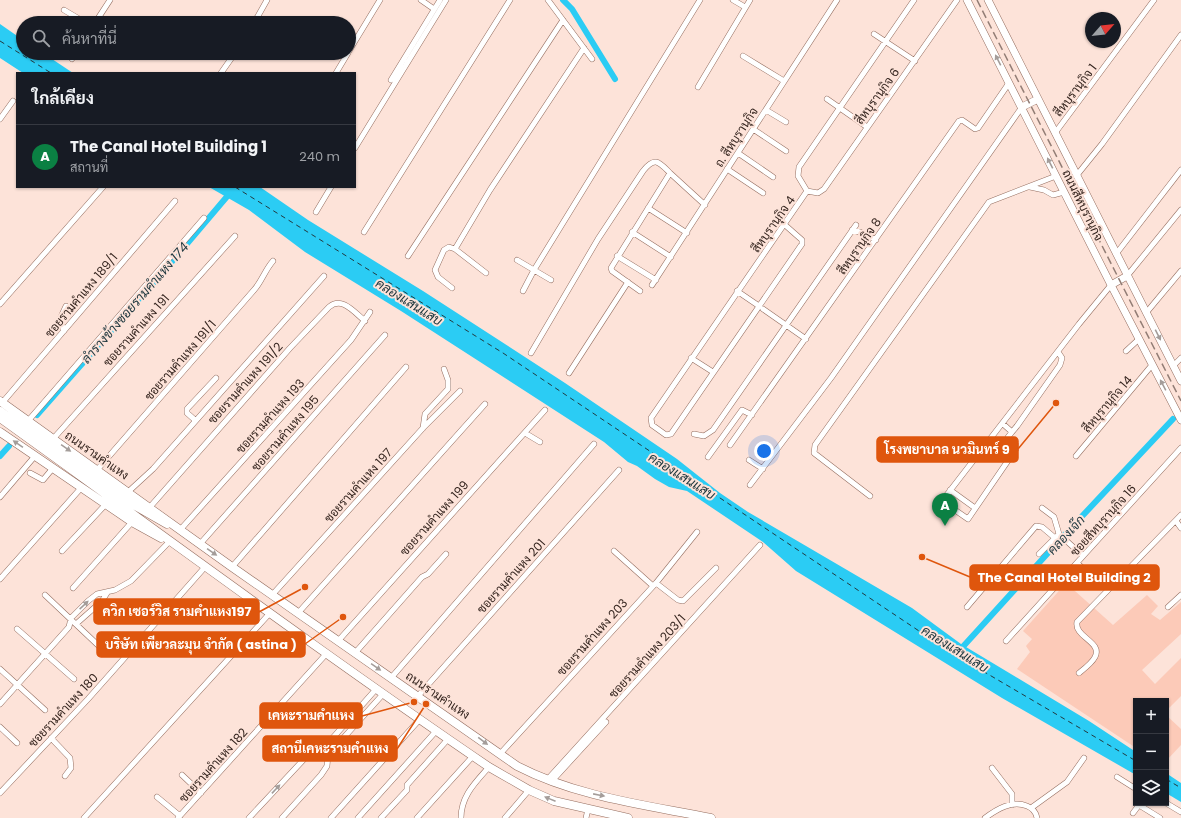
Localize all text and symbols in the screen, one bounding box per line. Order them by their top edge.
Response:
north arrow [1085,12,1121,48]
search box [16,16,356,60]
icon: search [30,27,52,49]
text: ค้นหาที่นี่ [62,28,117,49]
one-way arrow [994,55,1001,66]
street label: สีหบุรานุกิจ 1 [1049,60,1101,121]
street label: สีหบุรานุกิจ 6 [851,64,904,128]
text: ใกล้เคียง [32,86,94,110]
street label: ถ. สีหบุรานุกิจ [710,104,762,171]
text: The Canal Hotel Building 1 [70,136,267,157]
text: A [40,147,50,166]
text: 240 m [299,147,340,166]
one-way arrow [1047,157,1053,168]
text: สถานที่ [70,158,108,177]
street label: ถนนสีหบุรานุกิจ [1057,166,1108,244]
street label: สีหบุรานุกิจ 4 [747,192,800,256]
street label: สีหบุรานุกิจ 8 [833,214,886,279]
water label: ลำรางข้างซอยรามคำแหง 174 [77,238,193,368]
street label: ซอยรามคำแหง 189/1 [41,249,121,341]
water label: คลองแสนแสบ [372,274,447,330]
street label: ซอยรามคำแหง 191 [99,290,173,370]
street label: ซอยรามคำแหง 191/1 [140,316,220,404]
one-way arrow [1154,330,1161,341]
street label: ซอยรามคำแหง 191/2 [204,338,286,427]
street label: สีหบุรานุกิจ 14 [1078,371,1137,437]
street label: ซอยรามคำแหง 193 [232,375,308,457]
one-way arrow [1160,380,1166,391]
street label: ซอยรามคำแหง 195 [247,391,323,475]
street label: ถนนรามคำแหง [62,427,132,483]
callout: โรงพยาบาล นวมินทร์ 9 [877,437,1018,462]
one-way arrow [13,440,23,448]
text: โรงพยาบาล นวมินทร์ 9 [883,440,1010,459]
your location [754,441,774,461]
one-way arrow [61,444,71,452]
street label: ซอยรามคำแหง 197 [320,444,396,526]
water label: คลองแสนแสบ [645,448,720,504]
street label: ซอยรามคำแหง 199 [396,477,472,559]
street label: ซอยสีหบุรานุกิจ 16 [1066,480,1141,560]
pin: A [932,493,958,526]
water label: คลองเจ๊ก [1043,511,1089,559]
street label: ซอยรามคำแหง 201 [473,535,549,617]
one-way arrow [207,548,217,556]
callout: The Canal Hotel Building 2 [970,565,1159,590]
text: The Canal Hotel Building 2 [977,568,1151,587]
street label: ซอยรามคำแหง 203 [553,595,631,679]
callout: ควิก เซอร์วิส รามคำแหง197 [94,599,259,624]
one-way arrow [79,601,89,610]
text: ควิก เซอร์วิส รามคำแหง197 [103,602,251,621]
street label: ซอยรามคำแหง 203/1 [605,610,689,702]
water label: คลองแสนแสบ [918,621,993,677]
callout: บริษัท เพียวละมุน จำกัด ( astina ) [97,632,305,657]
text: บริษัท เพียวละมุน จำกัด ( astina ) [105,635,297,655]
one-way arrow [370,663,381,671]
street label: ถนนรามคำแหง [402,667,474,723]
street label: ซอยรามคำแหง 180 [24,669,102,751]
map controls [1133,698,1169,806]
button: + [1133,698,1169,734]
callout: เคหะรามคำแหง [260,703,362,728]
text: เคหะรามคำแหง [268,706,354,725]
street label: ซอยรามคำแหง 182 [175,724,251,806]
button: − [1133,734,1169,770]
callout: สถานีเคหะรามคำแหง [263,736,397,761]
one-way arrow [477,737,488,745]
text: สถานีเคหะรามคำแหง [271,739,389,758]
button: layers [1133,770,1169,806]
one-way arrow [271,784,281,794]
one-way arrow [593,793,605,799]
one-way arrow [543,796,555,802]

